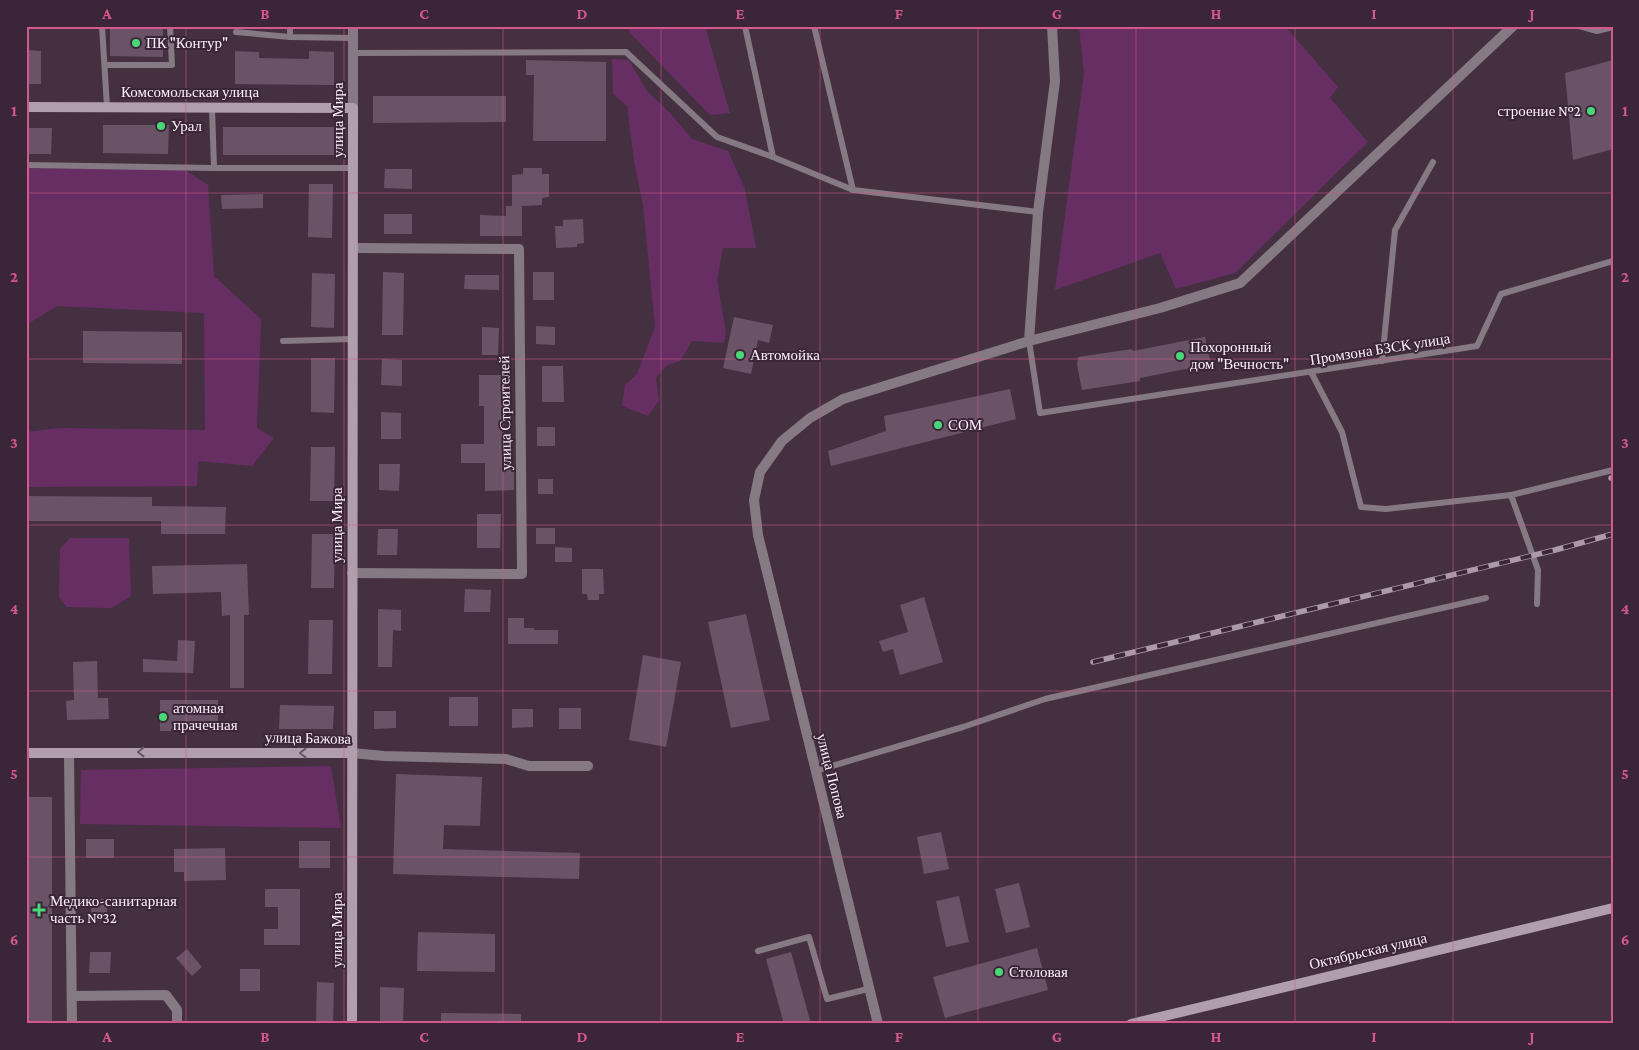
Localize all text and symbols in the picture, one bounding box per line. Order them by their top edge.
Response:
text: A [101,5,112,22]
text: B [260,5,270,22]
text: C [419,5,429,22]
text: D [576,5,588,22]
text: E [735,5,745,22]
text: F [895,5,904,22]
text: G [1052,5,1062,22]
text: H [1211,5,1222,22]
text: I [1371,5,1377,22]
text: J [1527,5,1535,22]
place label: ПК "Контур" [146,35,228,51]
marker: ПК "Контур" [130,37,142,49]
street label: улица Мира [330,82,346,158]
street label: Комсомольская улица [121,84,259,100]
text: 1 [11,102,17,119]
text: 1 [1622,102,1628,119]
place label: строение №2 [1497,103,1581,119]
marker: строение №2 [1585,105,1597,117]
place label: Урал [171,118,203,134]
marker: Урал [155,120,167,132]
text: 2 [10,268,18,285]
text: 2 [1621,268,1629,285]
street label: Промзона БЗСК улица [1309,330,1452,368]
place label: Похоронный дом "Вечность" [1190,339,1289,372]
place label: Автомойка [750,347,820,363]
marker: Автомойка [734,349,746,361]
marker: Похоронный дом "Вечность" [1174,350,1186,362]
street label: улица Строителей [496,355,514,471]
place label: СОМ [948,417,982,433]
marker: СОМ [932,419,944,431]
text: 3 [10,434,18,451]
text: 3 [1621,434,1629,451]
street label: улица Мира [329,487,345,563]
text: 4 [10,600,19,617]
text: 4 [1621,600,1630,617]
place label: атомная прачечная [173,700,238,733]
marker: атомная прачечная [157,711,169,723]
street label: улица Бажова [265,729,352,747]
street label: улица Попова [814,732,850,821]
one-way arrow [136,747,144,757]
one-way arrow [299,748,306,758]
text: 5 [10,765,18,782]
text: 5 [1621,765,1629,782]
street label: улица Мира [329,892,345,968]
place label: Медико-санитарная часть №32 [50,893,177,926]
marker: Медико-санитарная часть №32 [32,903,46,917]
street label: Октябрьская улица [1308,930,1429,972]
text: 6 [10,931,18,948]
text: 6 [1621,931,1629,948]
place label: Столовая [1009,964,1068,980]
marker: Столовая [993,966,1005,978]
text: A [101,1028,112,1045]
text: B [260,1028,270,1045]
text: C [419,1028,429,1045]
text: D [576,1028,588,1045]
text: E [735,1028,745,1045]
text: F [895,1028,904,1045]
text: G [1052,1028,1062,1045]
text: H [1211,1028,1222,1045]
text: I [1371,1028,1377,1045]
text: J [1527,1028,1535,1045]

